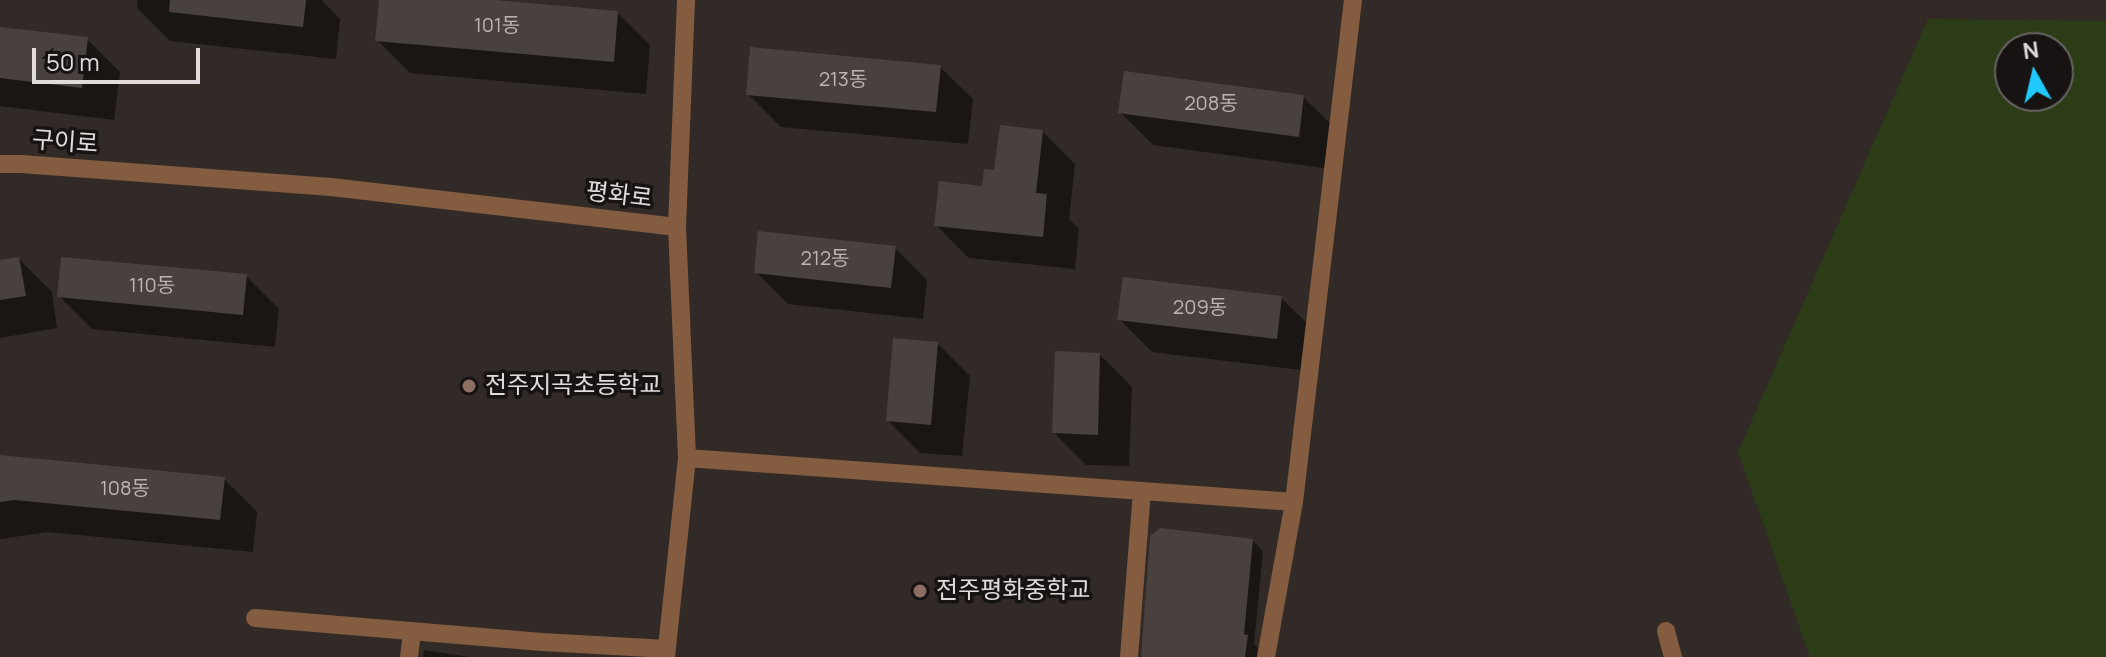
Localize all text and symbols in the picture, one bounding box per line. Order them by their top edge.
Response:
house number: 101동 [474,14,520,38]
scale bar [36,32,204,82]
north arrow [1994,32,2074,112]
text: N [2021,34,2041,66]
text: 50 m [46,45,100,78]
house number: 213동 [819,68,867,92]
house number: 208동 [1184,92,1238,116]
street label: 구이로 [31,126,99,160]
street label: 평화로 [584,178,654,214]
house number: 212동 [801,247,849,271]
house number: 110동 [129,274,175,298]
house number: 209동 [1173,296,1227,320]
place label: 전주지곡초등학교 [485,372,662,400]
marker: 전주지곡초등학교 [460,377,478,395]
house number: 108동 [100,477,150,501]
place label: 전주평화중학교 [936,577,1091,605]
marker: 전주평화중학교 [911,582,929,600]

